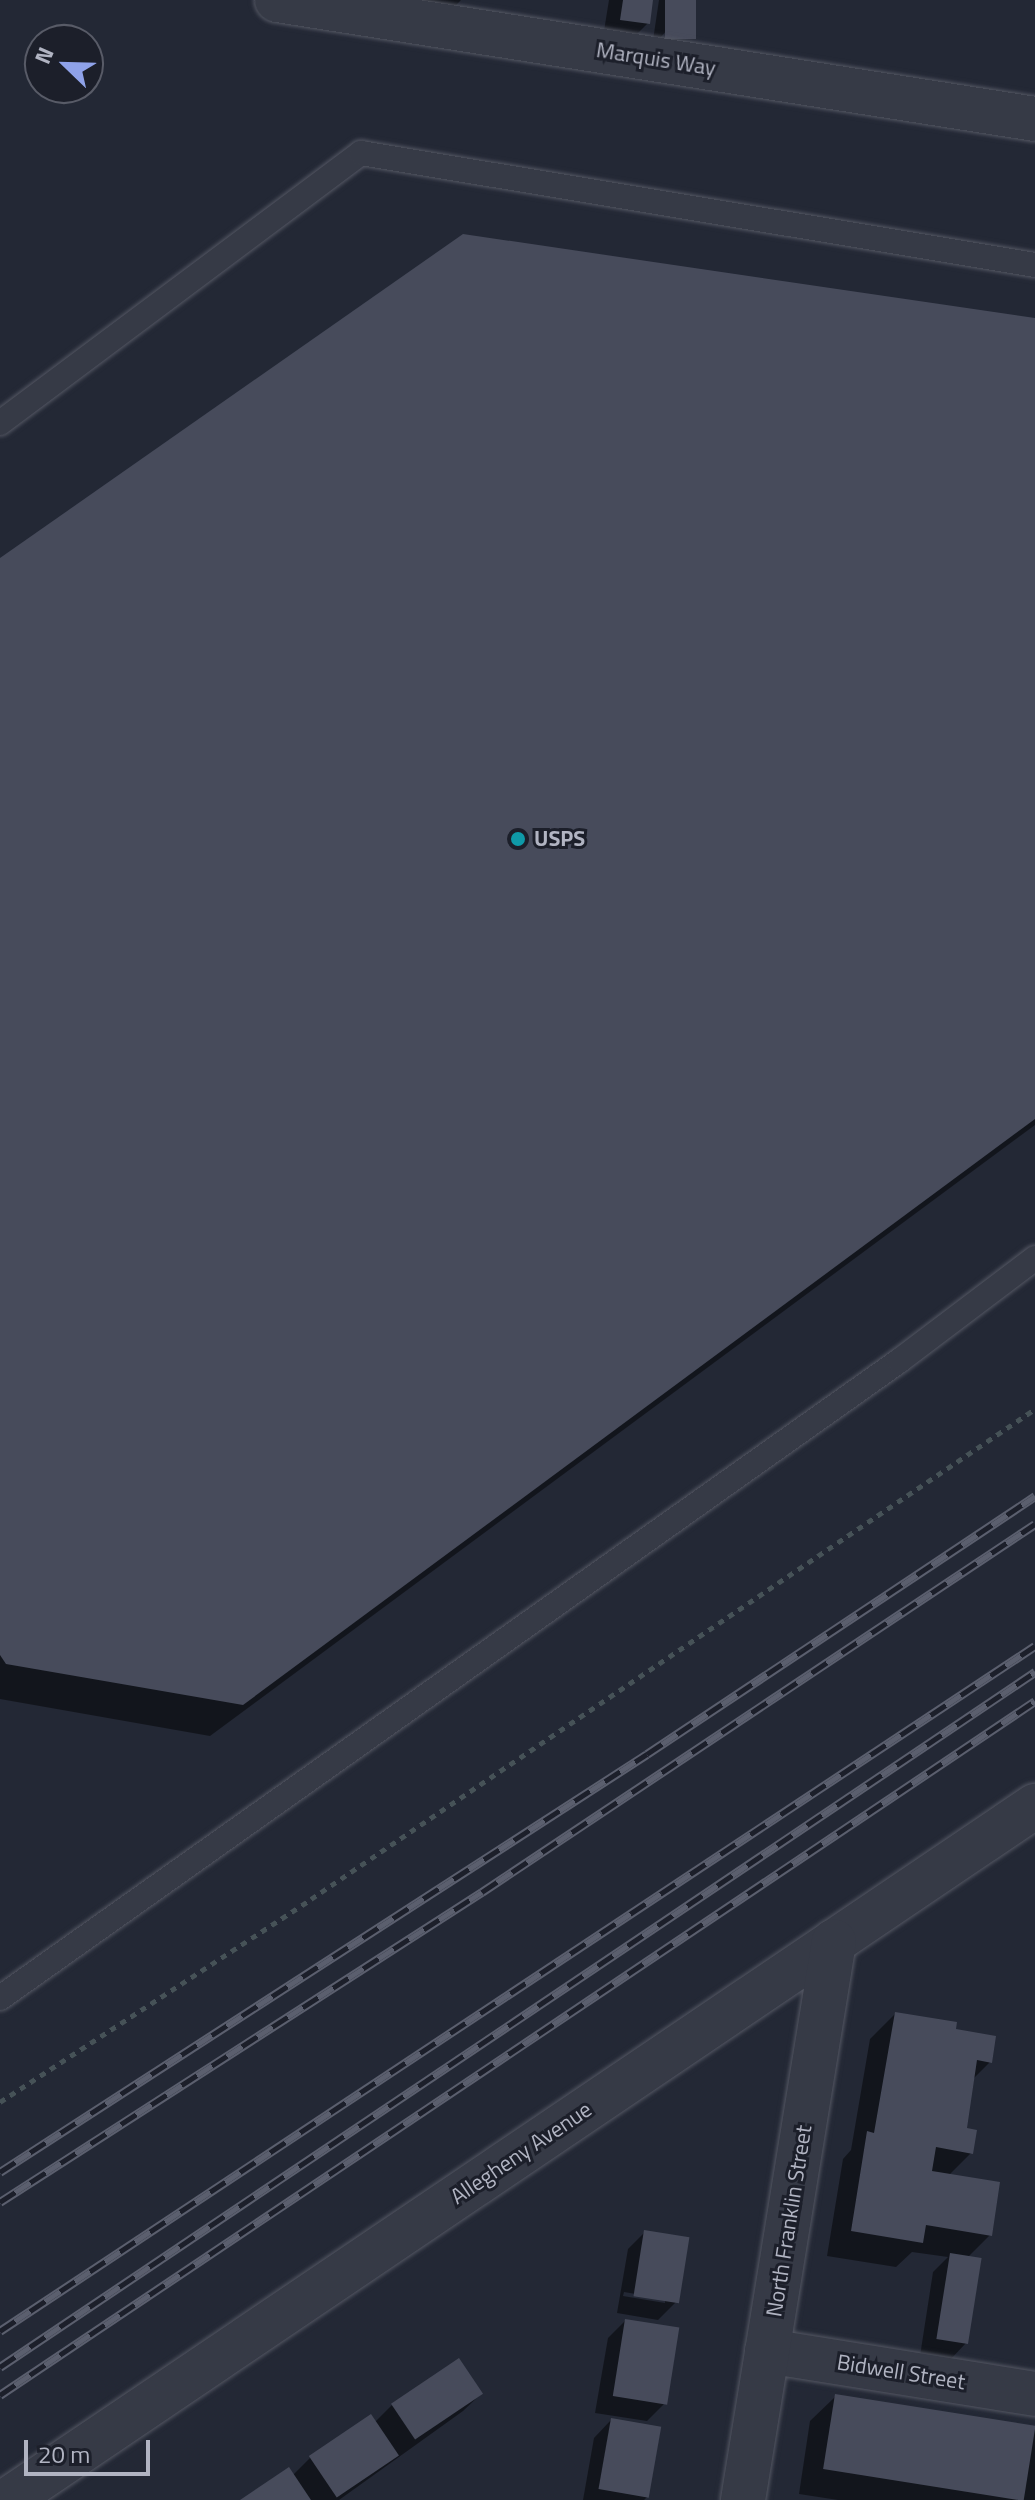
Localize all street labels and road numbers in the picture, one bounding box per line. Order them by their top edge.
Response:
street label: Marquis Way [594,37,718,81]
street label: Allegheny Avenue [445,2096,597,2210]
street label: North Franklin Street [761,2123,817,2319]
street label: Bidwell Street [835,2349,967,2395]

